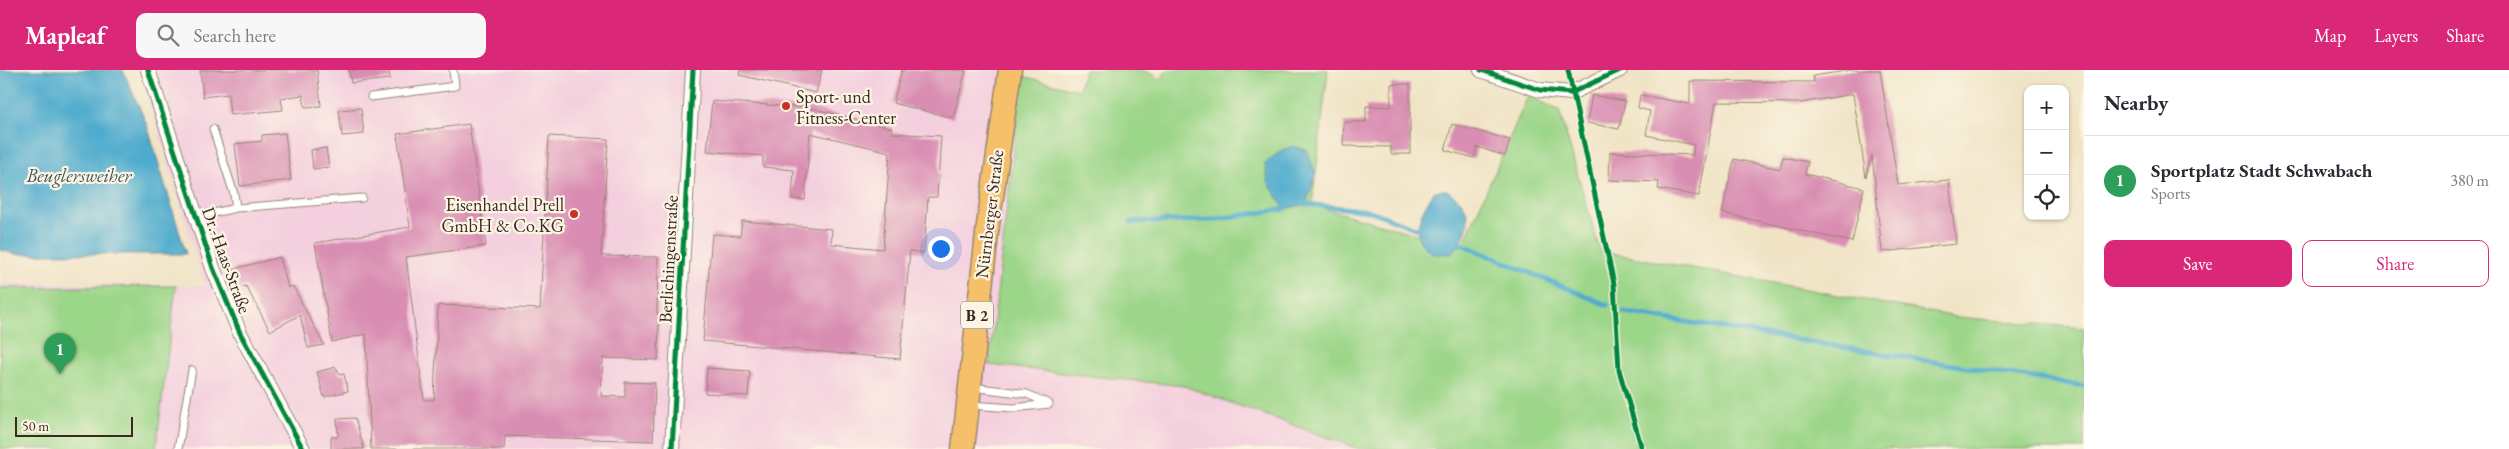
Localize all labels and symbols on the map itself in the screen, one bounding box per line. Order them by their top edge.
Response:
place label: Sport- und Fitness-Center [796,85,896,129]
marker: Sport- und Fitness-Center [780,100,792,112]
street label: Nürnberger Straße [970,148,1008,280]
water label: Beuglersweiher [25,163,132,188]
place label: Eisenhandel Prell GmbH & Co.KG [441,193,564,237]
street label: Berlichingenstraße [653,195,683,323]
street label: Dr.-Haas-Straße [197,204,257,316]
marker: Eisenhandel Prell GmbH & Co.KG [568,208,580,220]
your location [928,236,954,262]
road number: B 2 [961,302,993,328]
pin: 1 [44,333,76,374]
scale bar [15,414,132,437]

